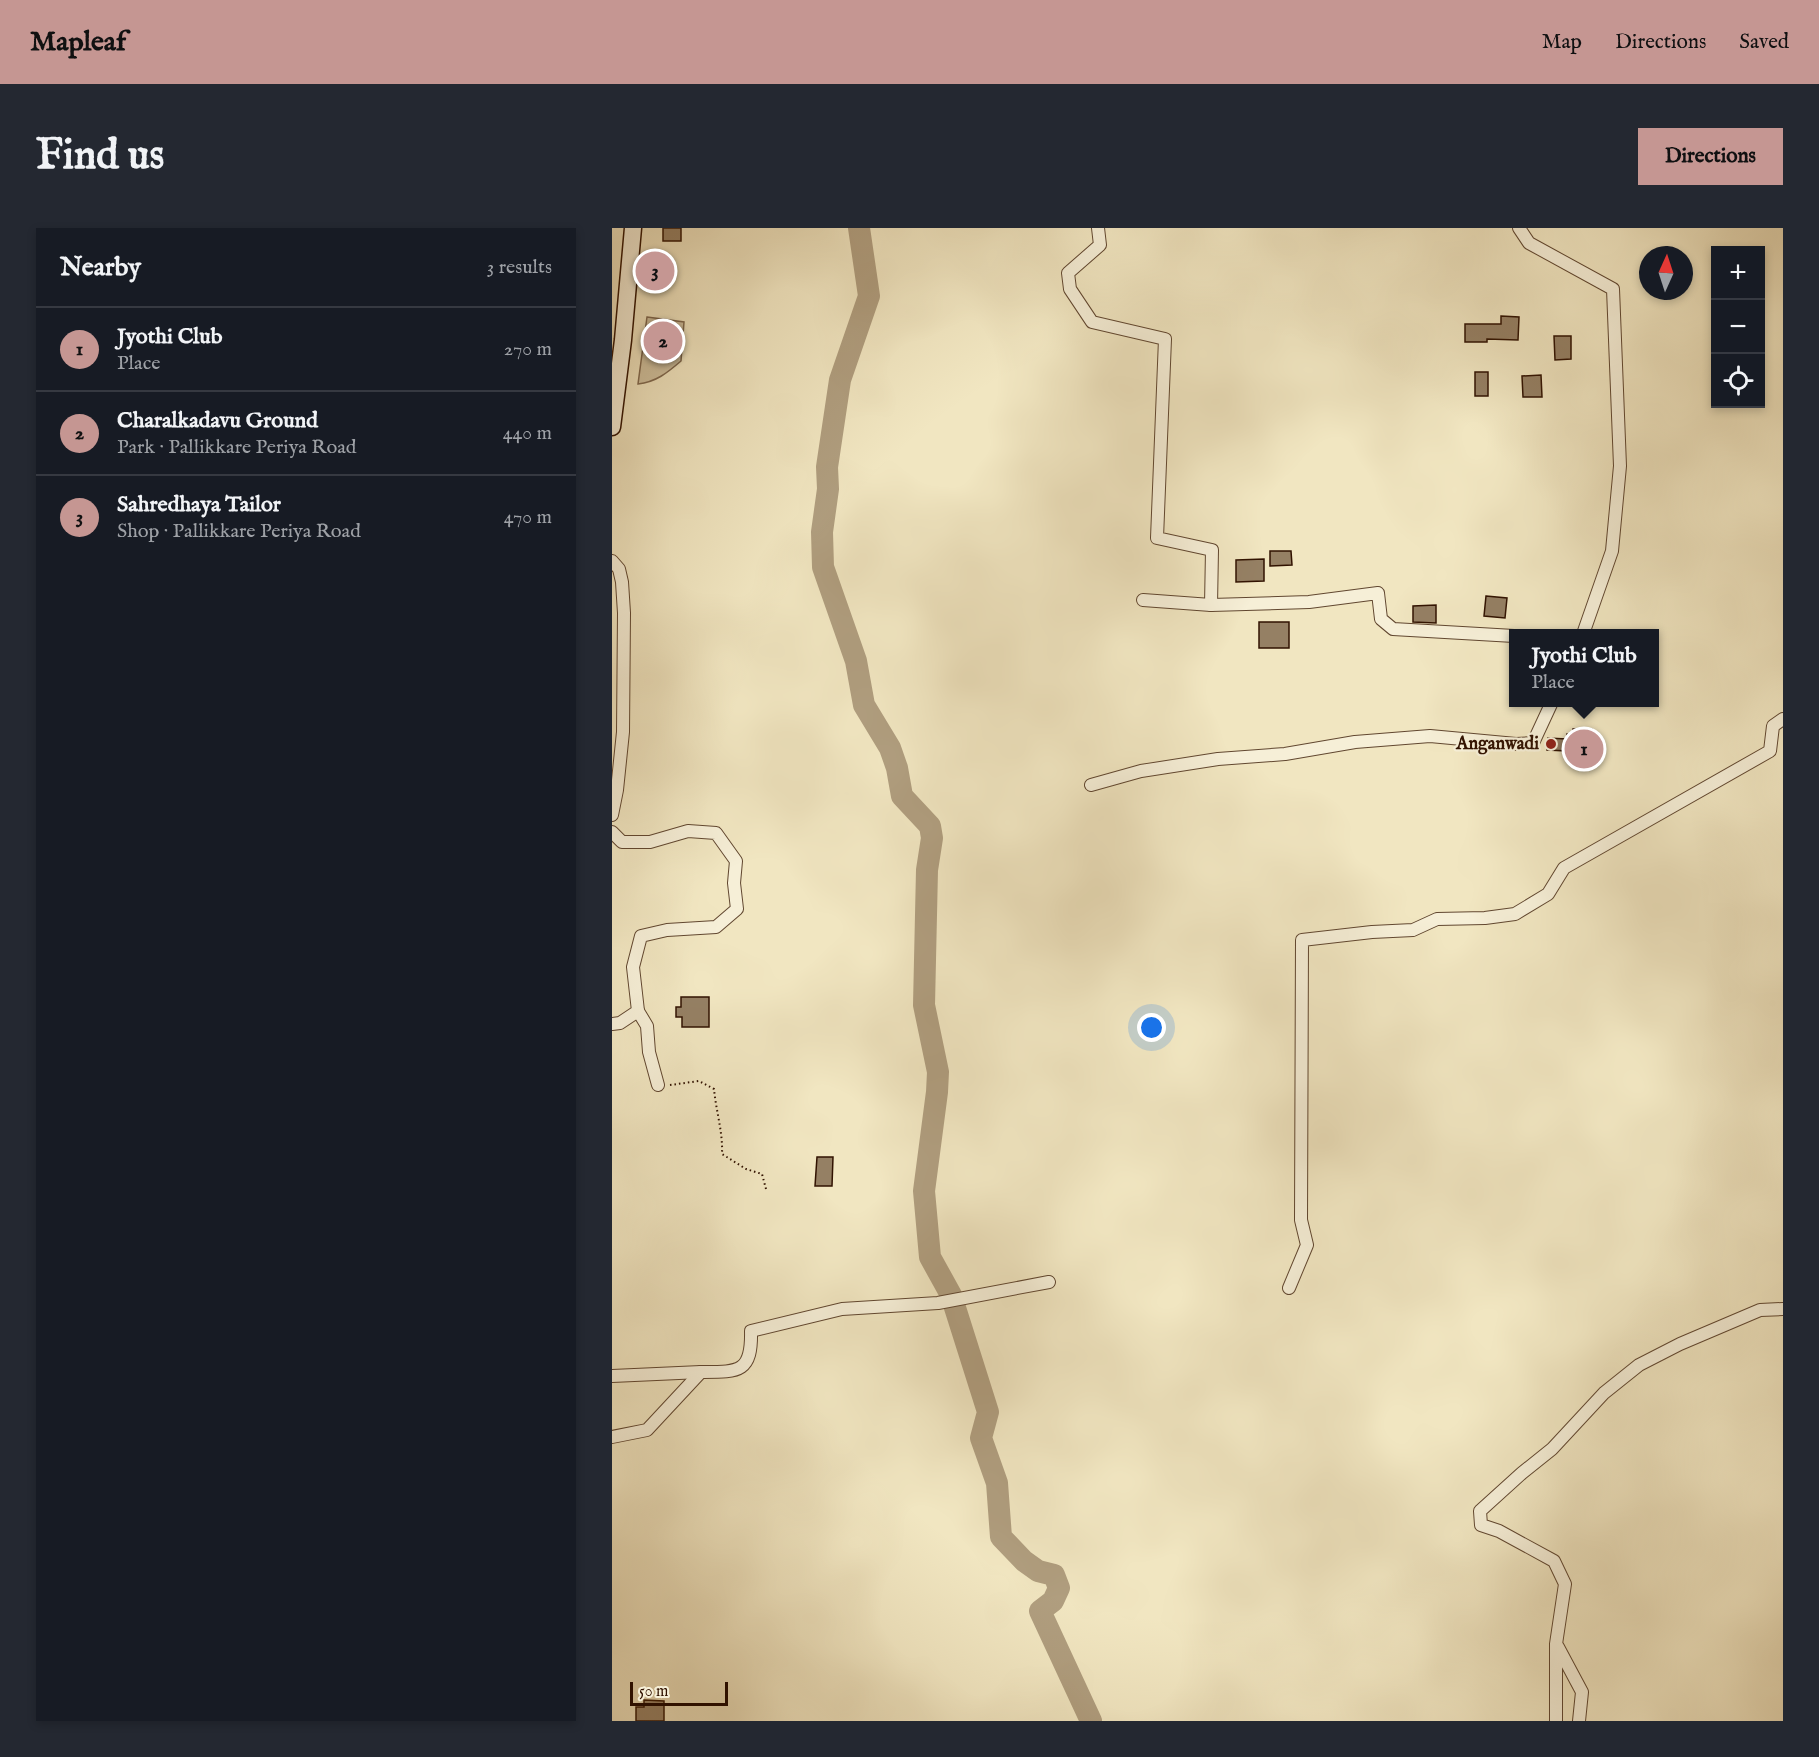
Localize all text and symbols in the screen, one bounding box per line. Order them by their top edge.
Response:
text: Mapleaf [30,25,126,60]
text: Map [1542,29,1582,56]
text: Directions [1615,29,1706,56]
text: Saved [1739,29,1789,56]
button: Directions [1638,128,1783,185]
text: Find us [36,130,164,183]
north arrow [1639,246,1693,300]
map controls [1711,246,1765,408]
button: + [1711,246,1765,300]
pin: 3 [636,248,675,294]
text: Nearby [60,251,141,284]
text: 3 results [487,255,552,280]
button: − [1711,300,1765,354]
pin: 2 [644,318,682,364]
text: Jyothi Club [117,323,222,351]
text: 1 [76,337,83,362]
text: 270 m [504,337,552,362]
text: Place [117,351,160,376]
button: locate [1711,354,1765,408]
text: Charalkadavu Ground [117,407,318,435]
text: 2 [75,421,84,446]
text: 440 m [503,421,552,446]
text: Park · Pallikkare Periya Road [117,435,357,460]
text: Sahredhaya Tailor [117,491,281,519]
text: 3 [76,505,83,530]
text: 470 m [504,505,552,530]
text: Shop · Pallikkare Periya Road [117,519,361,544]
popup [1509,629,1659,707]
text: Jyothi Club [1531,642,1637,670]
text: Place [1531,670,1575,695]
pin: 1 [1564,726,1604,772]
place label: Anganwadi [1455,733,1539,756]
marker: Anganwadi [1544,737,1558,751]
your location [1137,1013,1166,1042]
scale bar [630,1679,728,1706]
text: 50 m [639,1682,668,1702]

